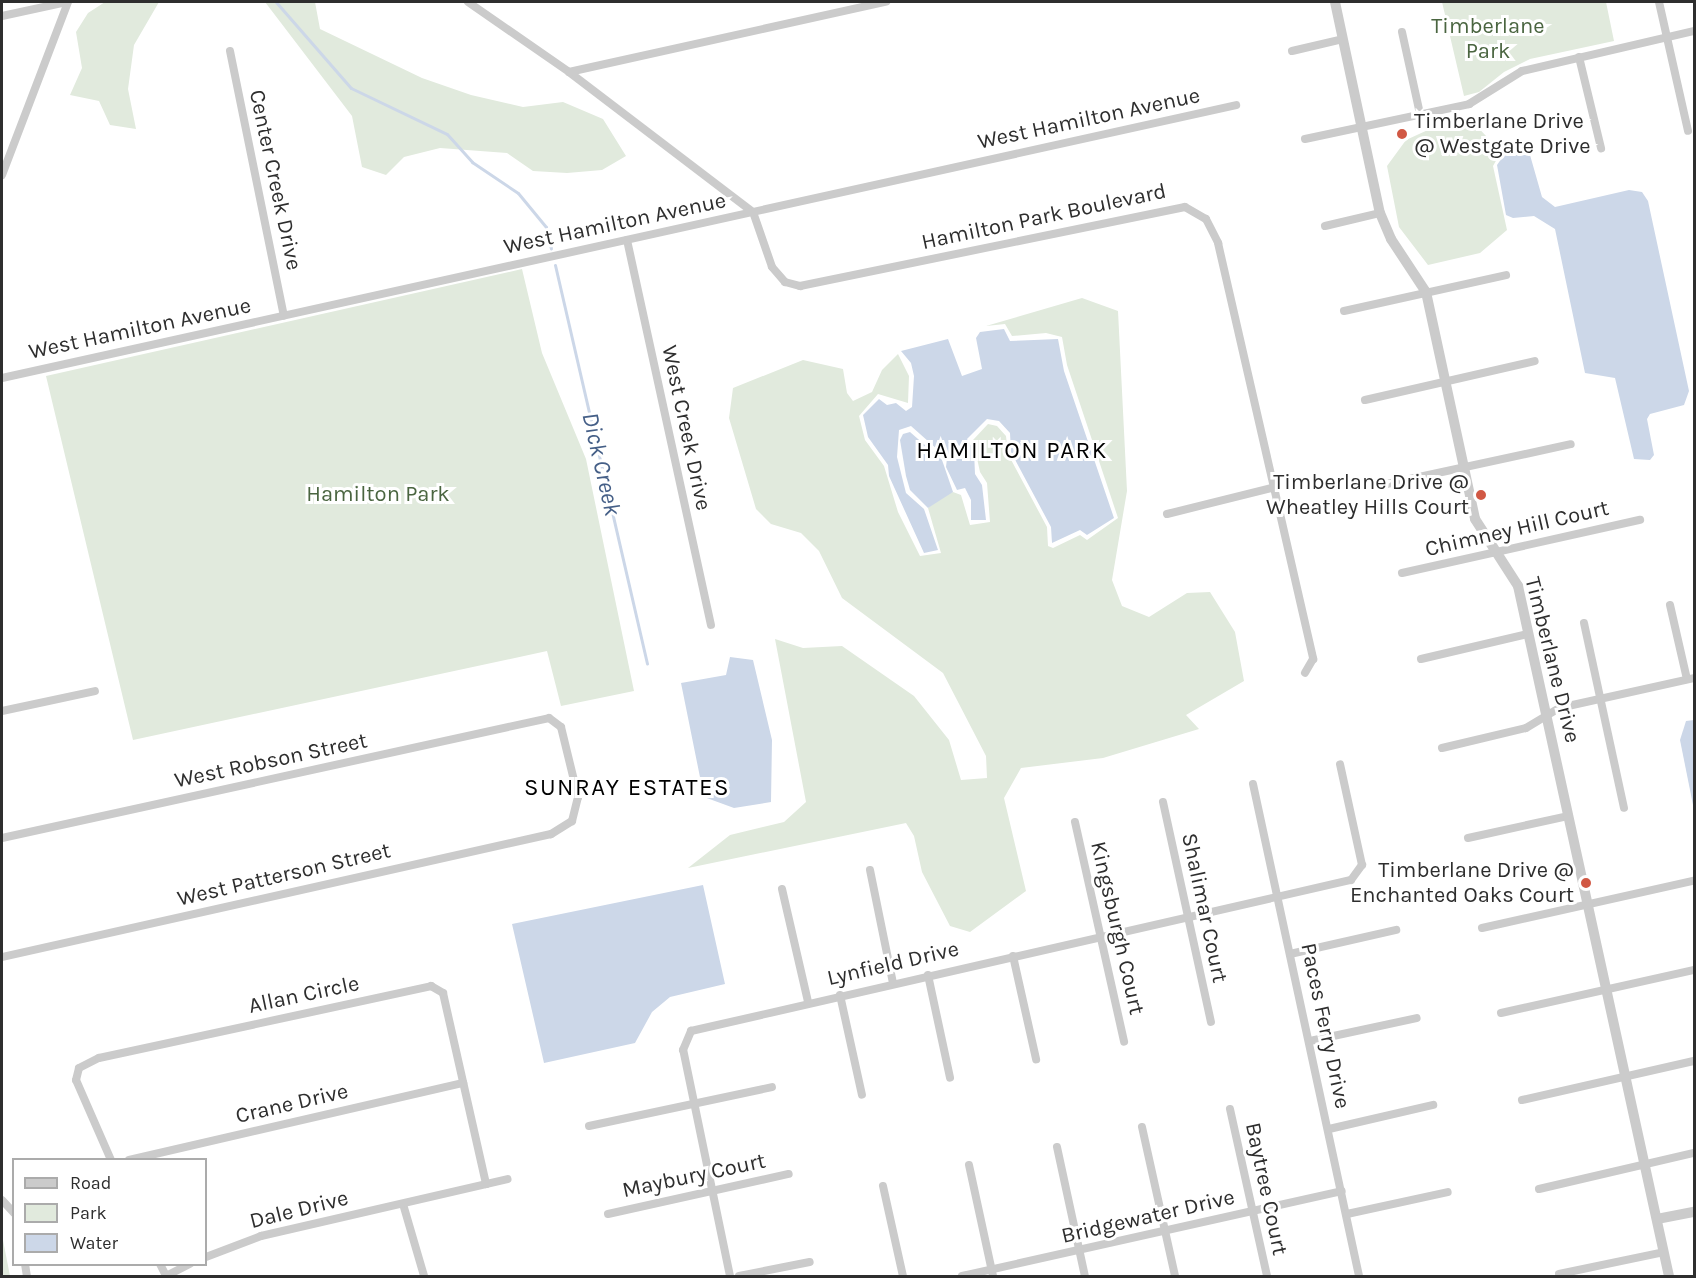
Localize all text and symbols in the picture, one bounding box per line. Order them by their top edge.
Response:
park label: Timberlane Park [1431,13,1545,64]
street label: West Hamilton Avenue [975,83,1203,155]
street label: Center Creek Drive [243,87,307,273]
place label: Timberlane Drive @ Westgate Drive [1414,108,1591,160]
marker: Timberlane Drive @ Westgate Drive [1395,127,1409,141]
street label: Hamilton Park Boulevard [919,178,1169,256]
street label: West Hamilton Avenue [501,188,729,260]
street label: West Hamilton Avenue [26,293,254,365]
street label: West Creek Drive [656,343,716,513]
water label: Dick Creek [575,410,627,518]
district label: HAMILTON PARK [916,437,1108,465]
place label: Timberlane Drive @ Wheatley Hills Court [1266,469,1469,520]
park label: Hamilton Park [306,482,450,508]
marker: Timberlane Drive @ Wheatley Hills Court [1474,488,1488,502]
street label: Chimney Hill Court [1423,495,1611,563]
street label: Timberlane Drive [1519,574,1585,746]
street label: West Robson Street [172,728,370,794]
district label: SUNRAY ESTATES [524,774,730,802]
street label: Shalimar Court [1175,831,1233,985]
street label: West Patterson Street [175,838,393,912]
street label: Kingsburgh Court [1084,839,1150,1017]
place label: Timberlane Drive @ Enchanted Oaks Court [1350,857,1574,908]
marker: Timberlane Drive @ Enchanted Oaks Court [1579,876,1593,890]
street label: Lynfield Drive [825,936,961,992]
street label: Paces Ferry Drive [1295,941,1355,1111]
street label: Allan Circle [246,970,362,1020]
street label: Crane Drive [233,1078,351,1130]
street label: Baytree Court [1239,1120,1293,1258]
street label: Maybury Court [620,1148,768,1204]
legend [12,1158,207,1266]
text: Road [70,1172,111,1194]
street label: Bridgewater Drive [1059,1184,1237,1250]
street label: Dale Drive [247,1185,351,1235]
text: Park [70,1202,107,1224]
text: Water [70,1232,118,1254]

